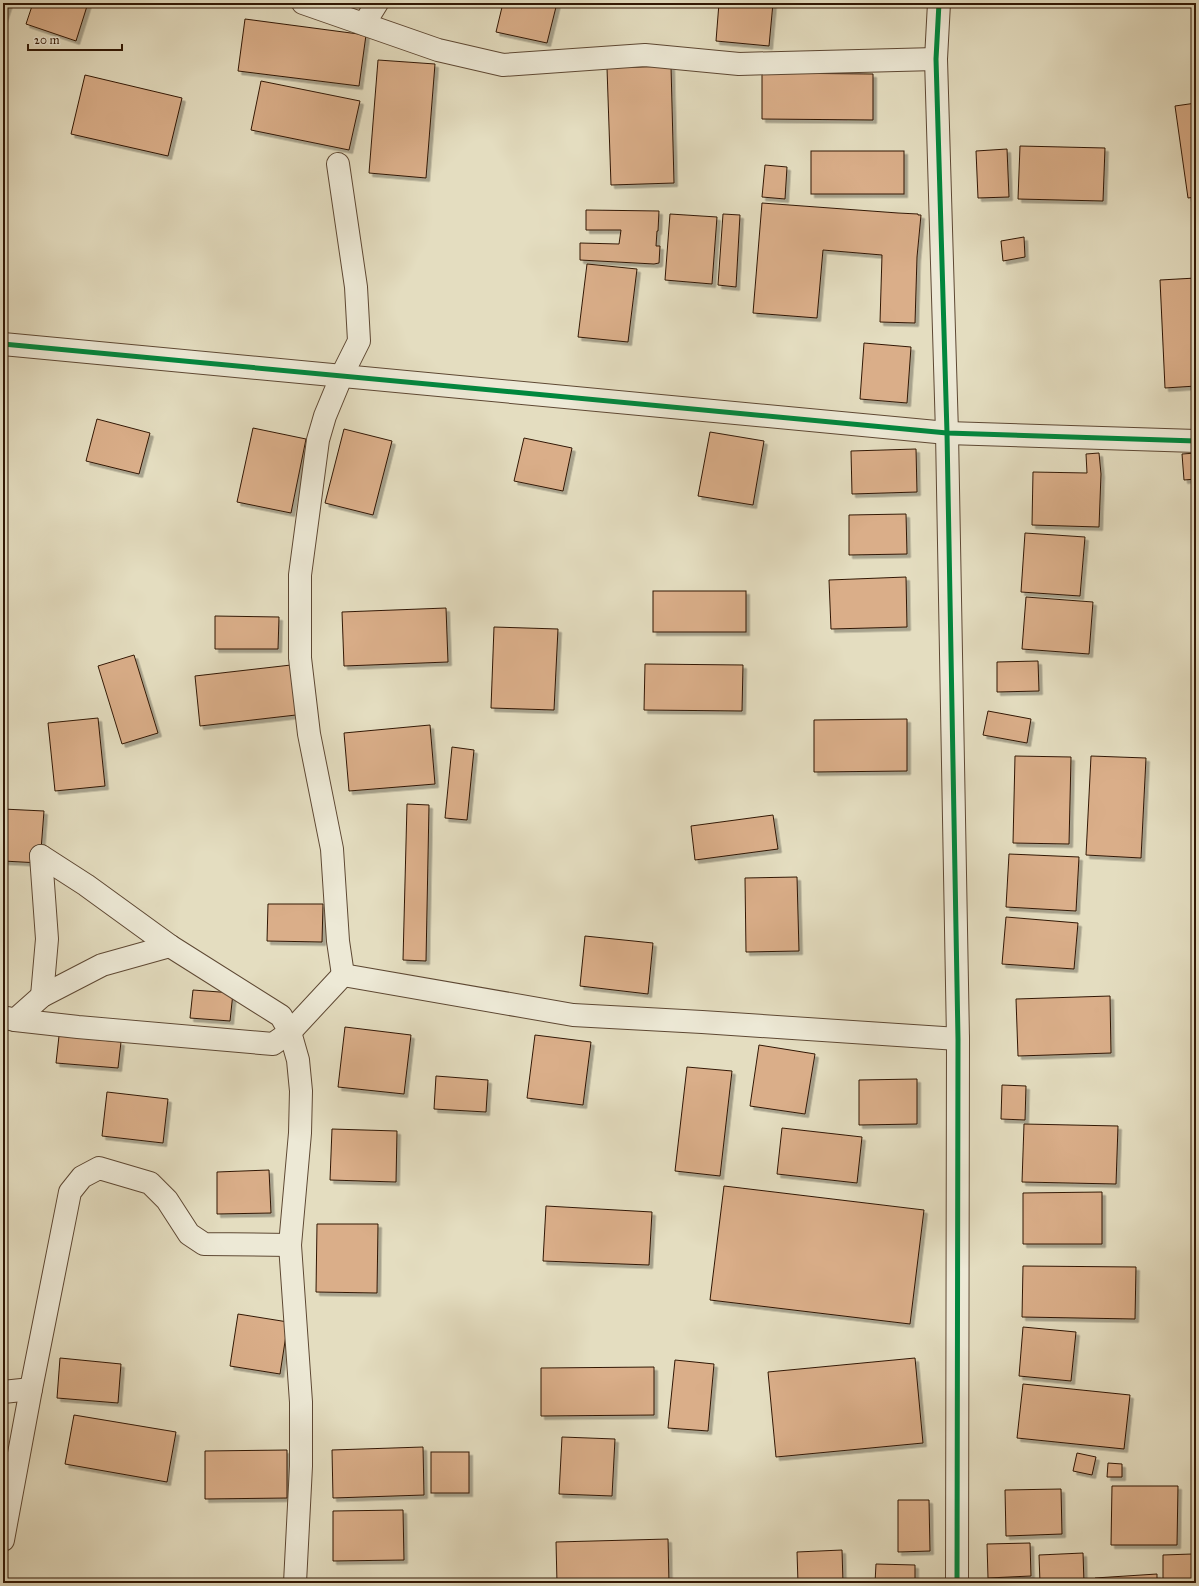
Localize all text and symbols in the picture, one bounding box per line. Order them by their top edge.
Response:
scale bar [28,26,122,52]
text: 20 m [34,33,60,47]

